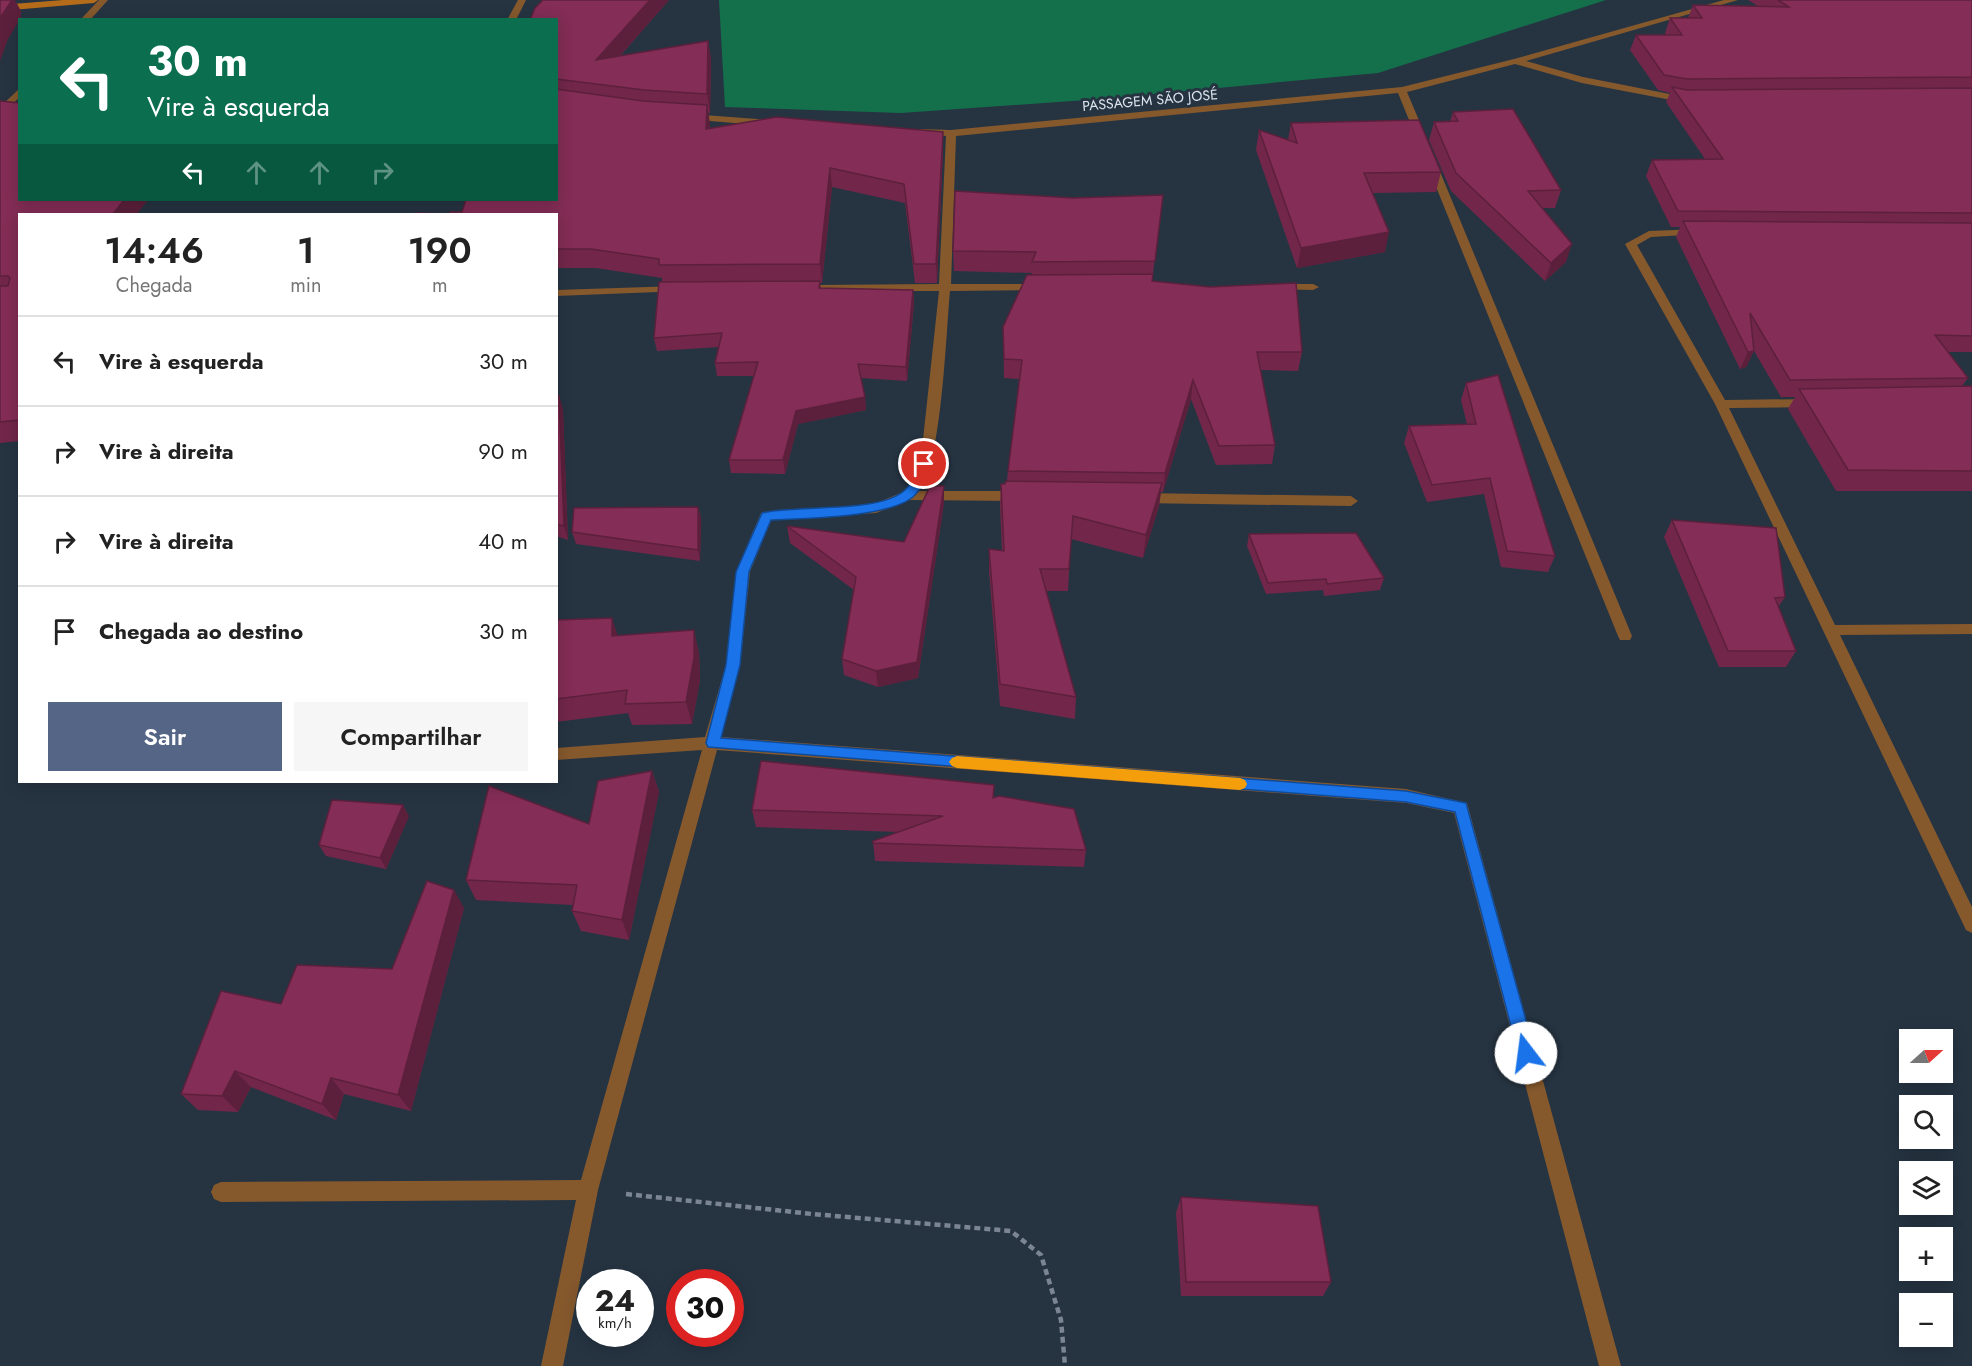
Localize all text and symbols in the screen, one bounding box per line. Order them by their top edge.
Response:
text: 30 m [147,31,248,92]
icon: left [48,42,126,120]
street label: PASSAGEM SÃO JOSÉ [1082,84,1218,116]
text: Vire à esquerda [147,87,330,126]
icon: left [177,156,210,189]
icon: ahead [240,156,273,189]
icon: ahead [303,156,336,189]
icon: right [366,156,399,189]
text: 14:46 [104,224,204,276]
text: 1 [297,224,315,276]
text: 190 [408,224,472,276]
text: Chegada [116,271,192,300]
text: min [290,271,322,300]
text: m [432,271,448,300]
icon: left [48,345,81,378]
text: Vire à esquerda [99,345,264,377]
text: 30 m [479,345,528,377]
icon: right [48,435,81,468]
text: Vire à direita [99,435,234,467]
text: 90 m [478,435,528,467]
pin [898,438,949,489]
icon: arrive [907,447,940,480]
icon: right [48,525,81,558]
text: Vire à direita [99,525,234,557]
text: 40 m [478,525,528,557]
icon: arrive [48,615,81,648]
text: Chegada ao destino [99,615,303,647]
text: 30 m [479,615,528,647]
button: Sair [48,702,282,771]
button: Compartilhar [294,702,528,771]
position arrow [1494,1021,1558,1085]
north arrow [1899,1029,1953,1083]
map controls [1899,1029,1953,1347]
button: search [1899,1095,1953,1149]
button: layers [1899,1161,1953,1215]
button: + [1899,1227,1953,1281]
speed limit sign: 30 [666,1269,744,1347]
text: 24 [595,1279,635,1322]
button: − [1899,1293,1953,1347]
text: km/h [598,1312,632,1334]

